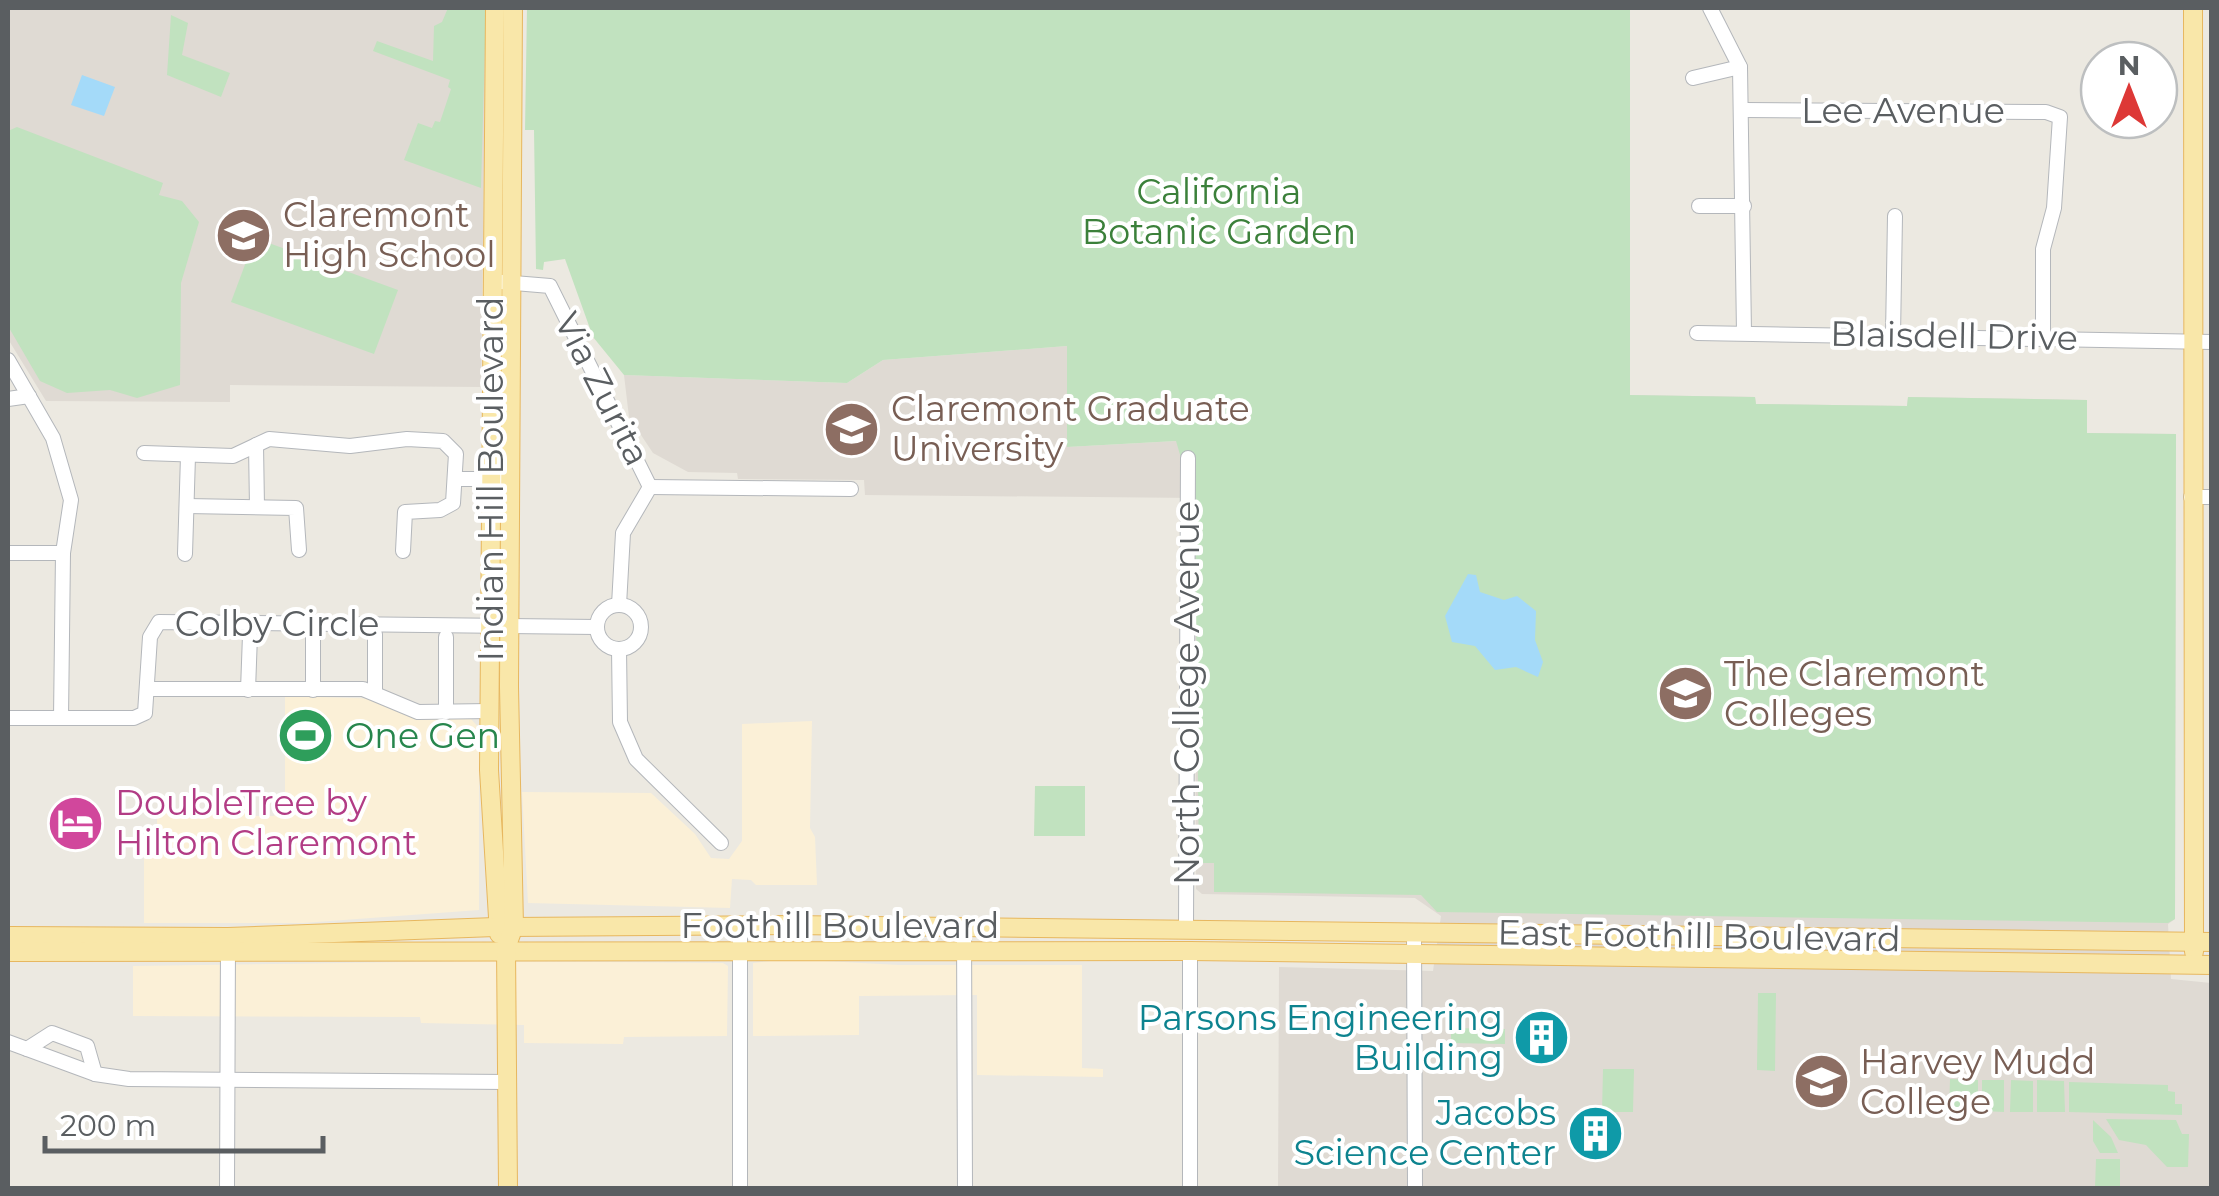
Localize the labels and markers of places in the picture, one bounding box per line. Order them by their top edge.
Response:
place label: Claremont High School [283,193,496,276]
school or university icon: Claremont High School [214,205,274,265]
place label: Claremont Graduate University [891,387,1250,470]
school or university icon: Claremont Graduate University [822,399,882,459]
place label: The Claremont Colleges [1724,652,1985,735]
school or university icon: The Claremont Colleges [1655,664,1715,724]
sports icon: One Gen [276,706,336,766]
place label: One Gen [345,714,500,757]
place label: DoubleTree by Hilton Claremont [115,781,417,864]
hotel icon: DoubleTree by Hilton Claremont [46,793,106,853]
place label: Parsons Engineering Building [1138,996,1503,1079]
building icon: Parsons Engineering Building [1512,1008,1572,1068]
place label: Harvey Mudd College [1860,1040,2096,1123]
school or university icon: Harvey Mudd College [1791,1052,1851,1112]
place label: Jacobs Science Center [1294,1091,1556,1174]
building icon: Jacobs Science Center [1565,1103,1625,1163]

